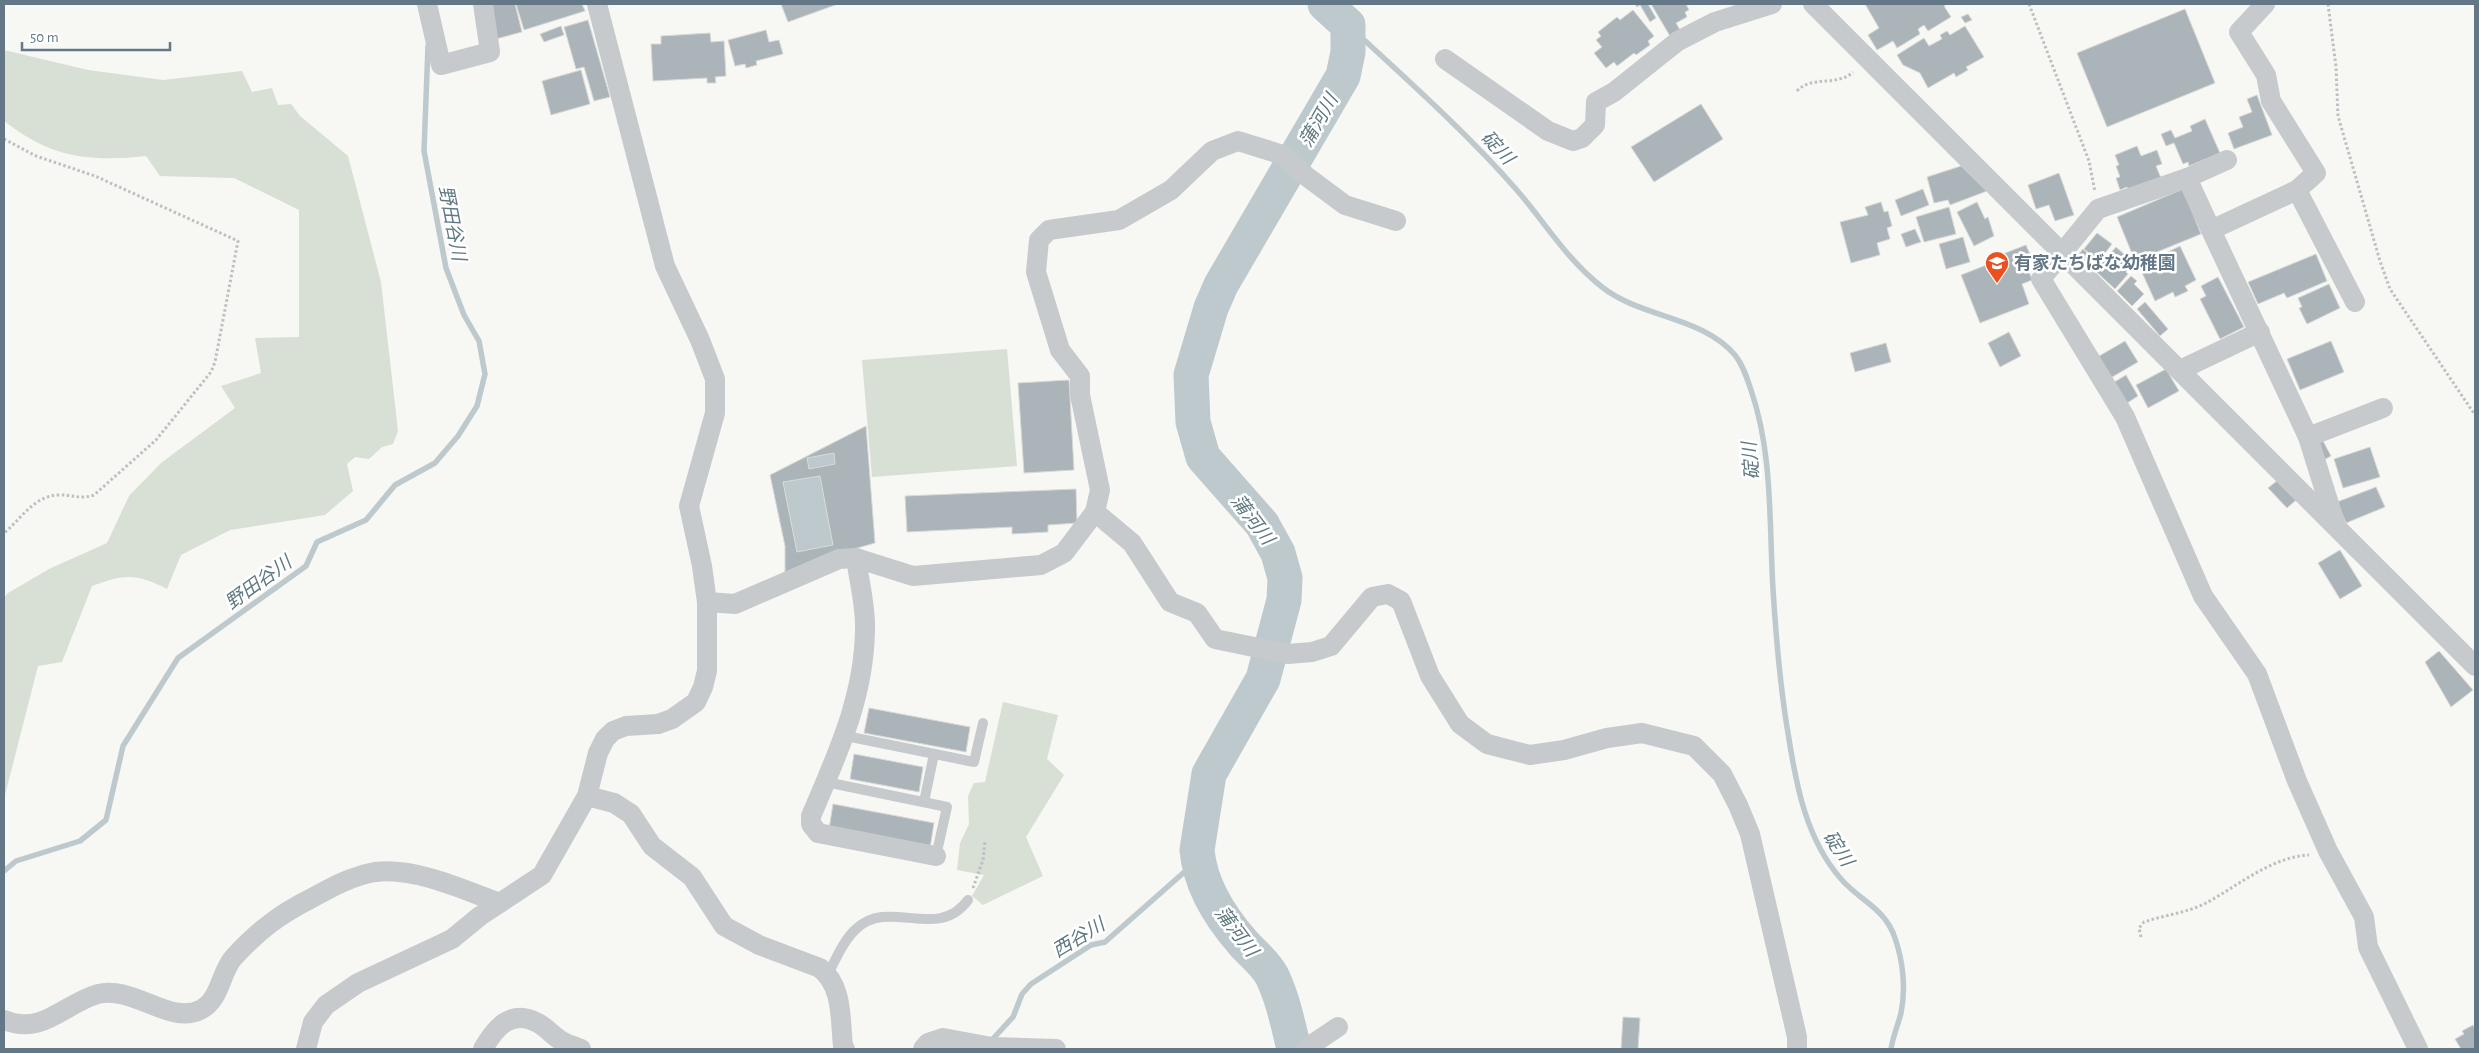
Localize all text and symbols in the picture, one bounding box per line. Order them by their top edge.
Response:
scale bar [22,20,170,52]
text: 50 m [30,30,59,45]
water label: 蒲河川 [1296,89,1343,150]
water label: 碇川 [1477,127,1519,170]
water label: 野田谷川 [435,184,469,264]
school or university icon: 有家たちばな幼稚園 [1984,250,2010,284]
place label: 有家たちばな幼稚園 [2014,253,2176,273]
water label: 碇川 [1739,439,1763,481]
water label: 蒲河川 [1227,491,1279,550]
water label: 野田谷川 [222,551,297,613]
water label: 碇川 [1819,827,1858,872]
water label: 蒲河川 [1211,903,1263,962]
water label: 西谷川 [1049,914,1110,961]

